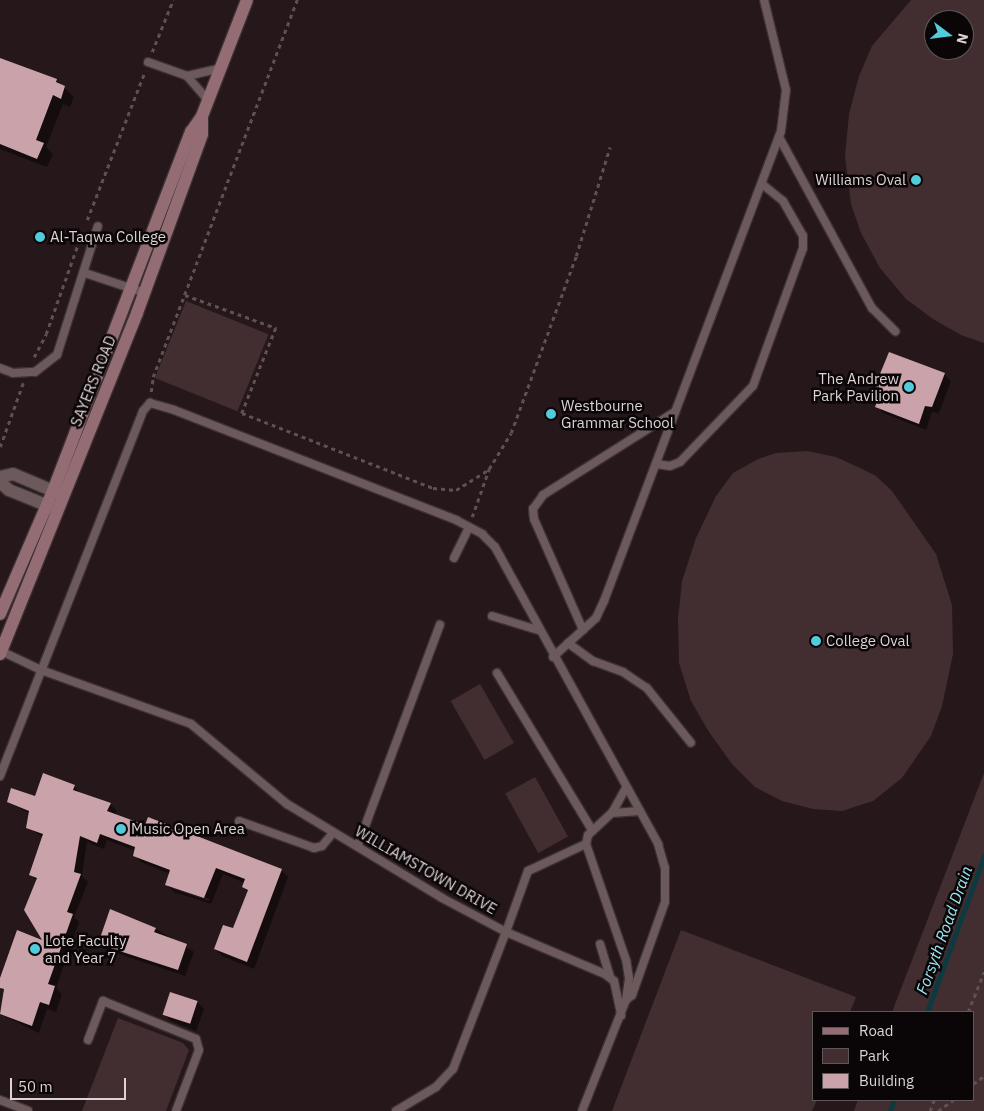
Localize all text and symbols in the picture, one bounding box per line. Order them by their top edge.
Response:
north arrow [924,10,974,60]
text: N [953,31,973,46]
place label: Williams Oval [815,171,906,189]
marker: Williams Oval [910,174,922,186]
place label: Al-Taqwa College [50,228,166,246]
marker: Al-Taqwa College [34,231,46,243]
street label: SAYERS ROAD [67,333,119,429]
place label: The Andrew Park Pavilion [812,369,899,404]
marker: The Andrew Park Pavilion [903,381,915,393]
place label: Westbourne Grammar School [561,396,674,431]
marker: Westbourne Grammar School [545,408,557,420]
place label: College Oval [826,632,910,650]
marker: College Oval [810,635,822,647]
place label: Music Open Area [131,820,245,838]
street label: WILLIAMSTOWN DRIVE [352,822,500,918]
marker: Music Open Area [115,823,127,835]
water label: Forsyth Road Drain [912,863,976,997]
place label: Lote Faculty and Year 7 [45,931,126,966]
marker: Lote Faculty and Year 7 [29,943,41,955]
legend [812,1011,974,1101]
text: Road [859,1021,894,1040]
text: Park [859,1046,889,1065]
scale bar [12,1068,129,1100]
text: Building [859,1071,914,1090]
text: 50 m [18,1077,53,1096]

